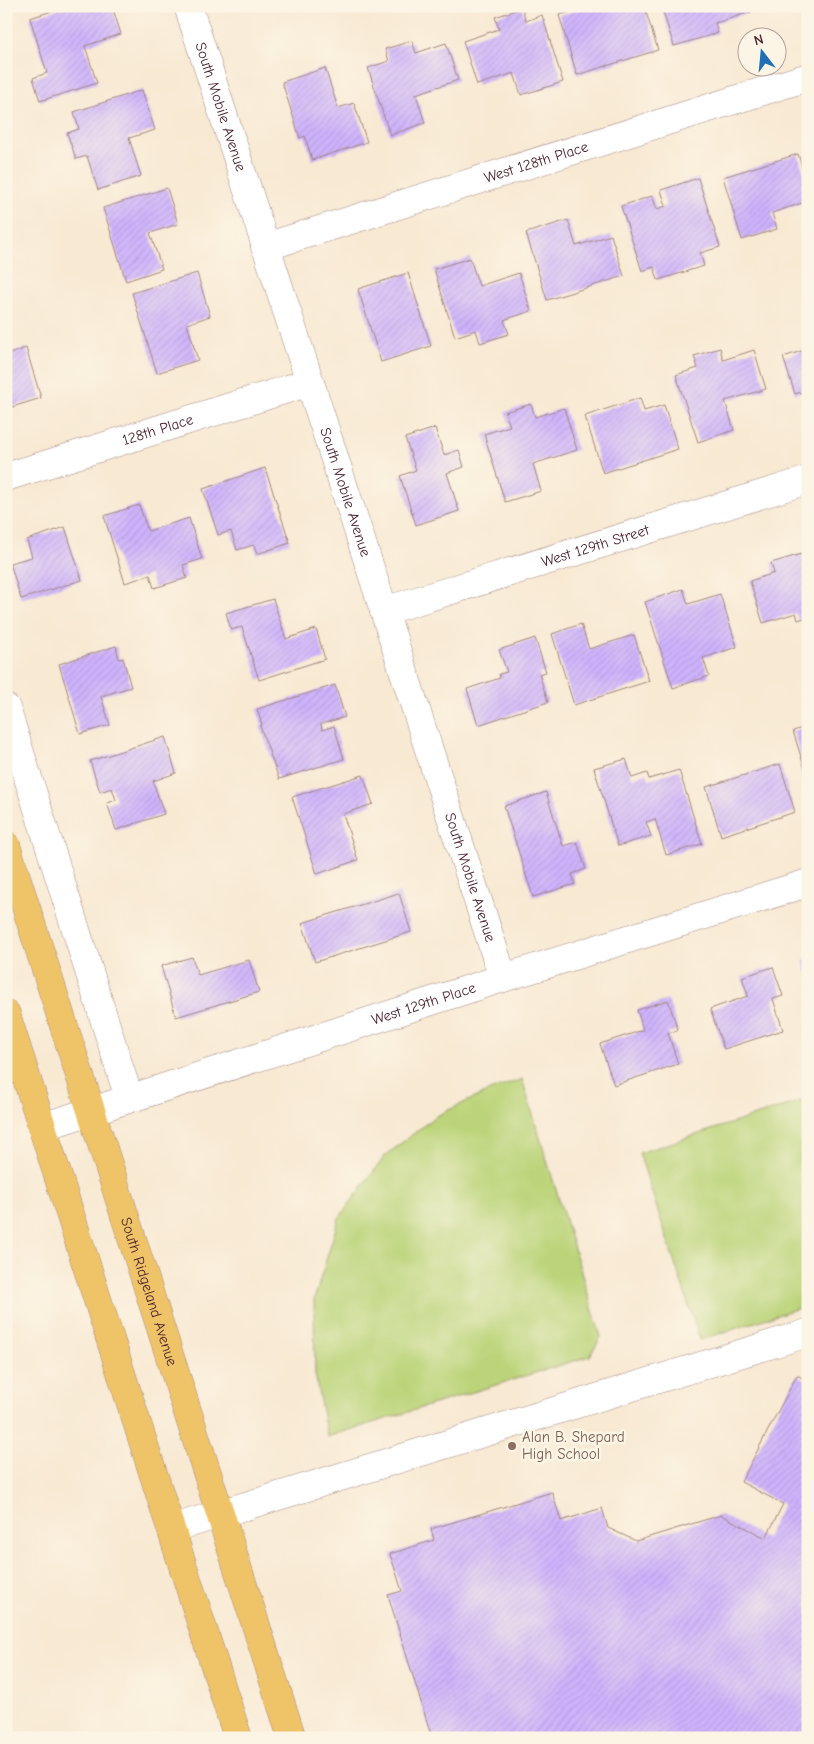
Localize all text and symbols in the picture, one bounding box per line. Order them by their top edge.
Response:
north arrow [736,28,786,78]
text: N [752,31,765,49]
street label: South Mobile Avenue [191,40,250,174]
street label: West 128th Place [482,137,591,187]
street label: 128th Place [120,410,196,449]
street label: South Mobile Avenue [316,425,375,559]
street label: West 129th Street [539,520,652,571]
street label: South Mobile Avenue [441,811,500,945]
street label: West 129th Place [369,978,478,1029]
street label: South Ridgeland Avenue [117,1215,181,1369]
place label: Alan B. Shepard High School [522,1428,625,1463]
marker: Alan B. Shepard High School [506,1440,518,1452]

